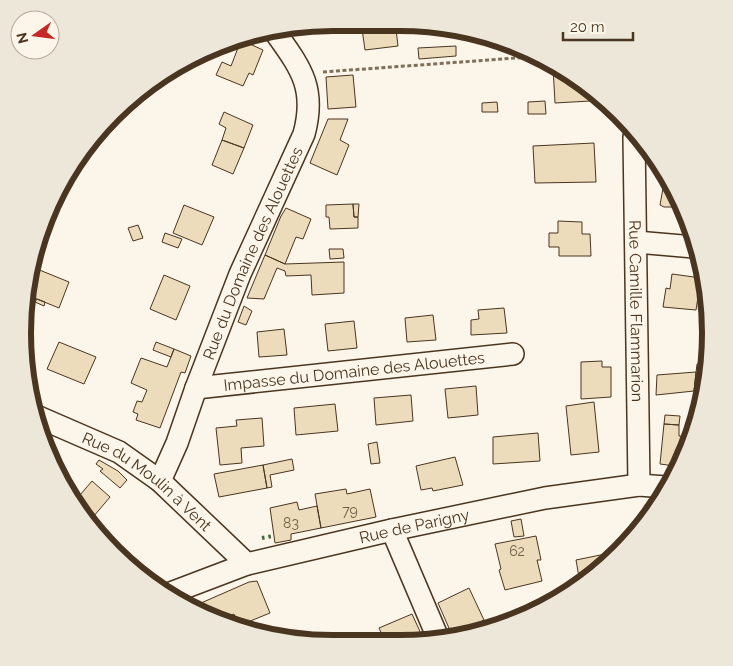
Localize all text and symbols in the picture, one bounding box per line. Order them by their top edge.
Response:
north arrow [10,10,60,60]
scale bar [563,10,633,42]
text: 20 m [570,18,605,36]
text: N [13,31,31,45]
street label: Rue du Domaine des Alouettes [199,144,307,362]
street label: Rue Camille Flammarion [625,220,647,402]
street label: Impasse du Domaine des Alouettes [223,348,486,395]
street label: Rue du Moulin à Vent [79,428,216,536]
house number: 79 [342,503,358,519]
street label: Rue de Parigny [357,505,471,547]
house number: 83 [283,515,299,531]
house number: 62 [509,543,525,559]

